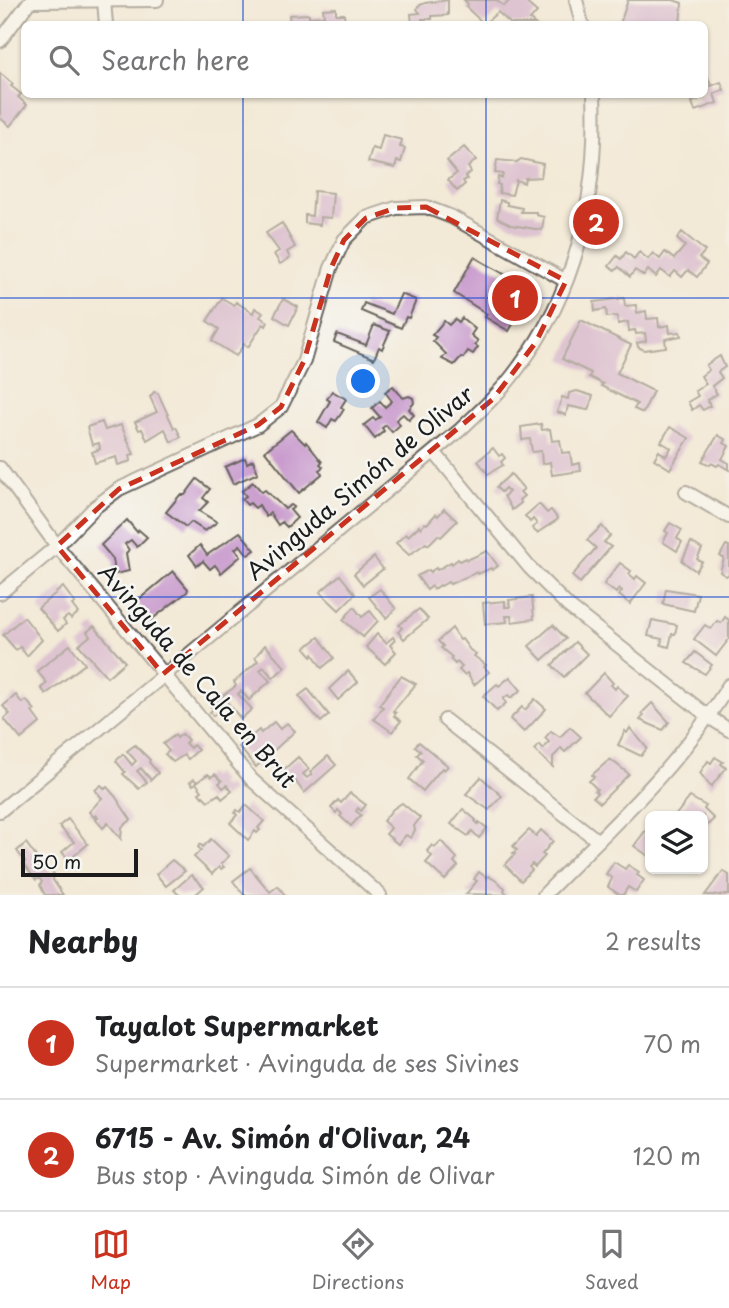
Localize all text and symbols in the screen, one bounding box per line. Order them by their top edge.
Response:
search box [21,21,708,98]
text: Search here [101,40,250,79]
icon: search [45,41,83,79]
pin: 2 [573,196,619,248]
pin: 1 [492,272,538,324]
your location [346,364,380,398]
street label: Avinguda Simón de Olivar [238,376,481,588]
street label: Avinguda de Cala en Brut [91,555,306,795]
map controls [645,811,708,874]
button: layers [645,811,708,874]
scale bar [21,846,138,878]
text: 50 m [32,847,81,875]
text: Nearby [28,918,138,963]
text: 2 results [605,923,701,958]
text: Tayalot Supermarket [95,1006,379,1045]
text: 1 [46,1026,57,1061]
text: 70 m [643,1026,701,1061]
text: Supermarket · Avinguda de ses Sivines [95,1045,519,1080]
text: 6715 - Av. Simón d'Olivar, 24 [95,1118,470,1157]
text: 2 [43,1138,59,1173]
text: 120 m [633,1138,701,1173]
text: Bus stop · Avinguda Simón de Olivar [95,1157,494,1192]
tab: Map [90,1225,131,1295]
tab: Directions [312,1225,404,1295]
tab: Saved [585,1225,639,1295]

